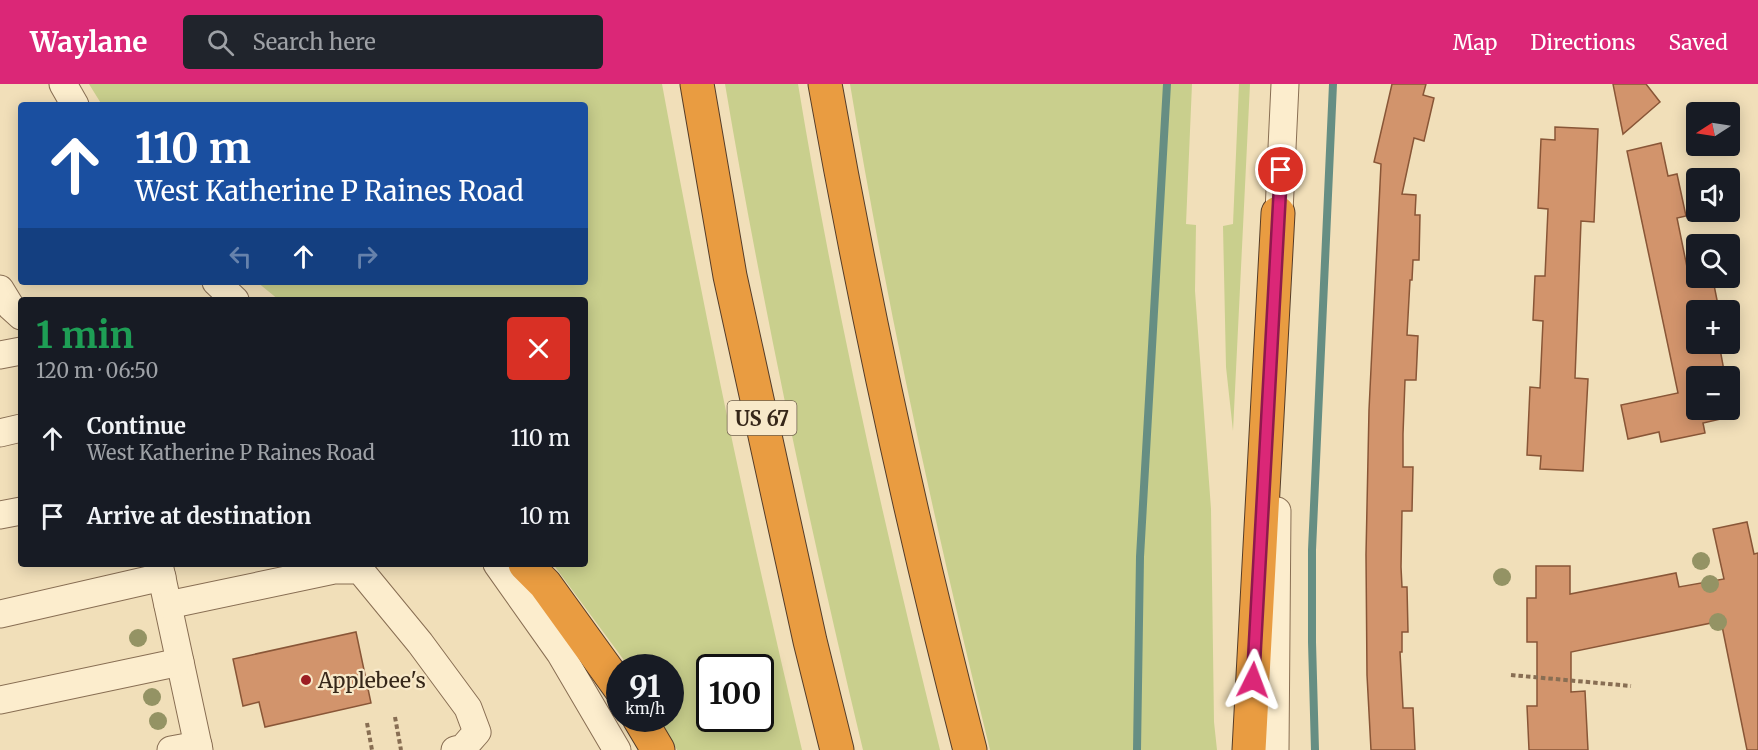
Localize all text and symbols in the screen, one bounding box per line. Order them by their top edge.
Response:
search box [183,15,603,69]
text: Waylane [30,24,147,60]
icon: search [204,26,237,59]
text: Search here [252,28,376,56]
text: Map [1453,29,1497,56]
text: Directions [1530,29,1635,56]
text: Saved [1668,29,1728,56]
north arrow [1686,102,1740,156]
map controls [1686,102,1740,420]
text: 110 m [135,122,251,174]
icon: ahead [36,126,114,204]
pin [1255,144,1306,195]
icon: arrive [1264,153,1297,186]
button: sound [1686,168,1740,222]
text: West Katherine P Raines Road [135,174,524,208]
button: search [1686,234,1740,288]
icon: left [224,240,257,273]
icon: ahead [287,240,320,273]
icon: right [350,240,383,273]
button: + [1686,300,1740,354]
text: 1 min [36,313,134,358]
button: close [507,317,570,380]
text: 120 m · 06:50 [36,358,159,383]
button: − [1686,366,1740,420]
road number: US 67 [728,401,796,435]
text: Continue [87,412,186,440]
icon: ahead [36,422,69,455]
text: 110 m [511,424,570,452]
text: West Katherine P Raines Road [87,440,375,465]
icon: arrive [36,500,69,533]
text: Arrive at destination [87,502,311,530]
text: 10 m [520,502,570,530]
position arrow [1221,648,1285,712]
speed limit sign: 100 [696,654,774,732]
place label: Applebee's [317,667,426,694]
text: 91 [629,667,661,705]
marker: Applebee's [299,673,313,687]
text: km/h [625,699,665,718]

